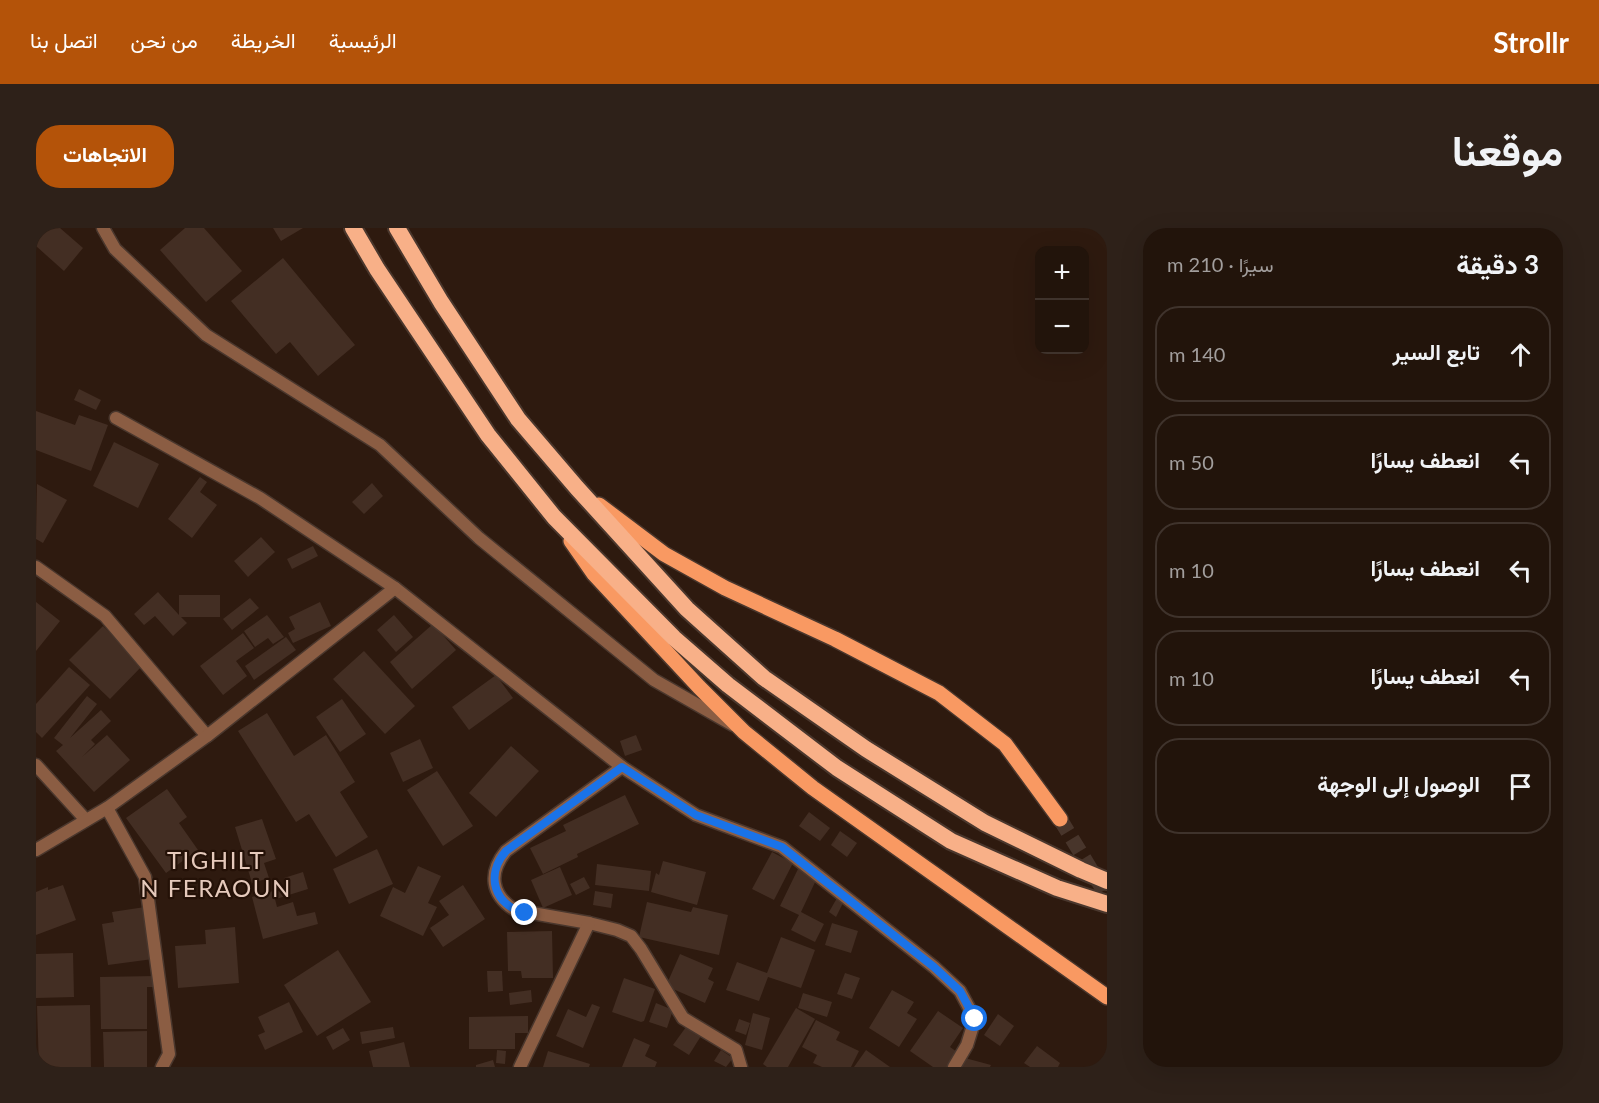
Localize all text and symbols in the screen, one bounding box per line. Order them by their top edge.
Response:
text: Strollr [1493,25,1569,59]
text: اتصل بنا [30,27,98,52]
text: من نحن [131,27,198,52]
text: الخريطة [231,27,296,52]
text: الرئيسية [329,27,397,52]
button: الاتجاهات [36,125,174,188]
text: موقعنا [1452,125,1563,175]
map controls [1035,246,1089,354]
button: + [1035,246,1089,300]
text: 3 دقيقة [1456,248,1539,280]
text: سيرًا · 210 m [1167,252,1274,276]
button: − [1035,300,1089,354]
text: تابع السير [1393,338,1480,365]
icon: ahead [1504,338,1537,371]
text: 140 m [1169,342,1225,366]
text: انعطف يسارًا [1371,446,1480,473]
icon: left [1504,446,1537,479]
text: 50 m [1169,450,1214,474]
text: انعطف يسارًا [1371,554,1480,581]
icon: left [1504,554,1537,587]
text: 10 m [1169,558,1214,582]
text: انعطف يسارًا [1371,662,1480,689]
icon: left [1504,662,1537,695]
text: 10 m [1169,666,1214,690]
text: الوصول إلى الوجهة [1317,770,1480,797]
icon: arrive [1504,770,1537,803]
district label: TIGHILT N FERAOUN [140,845,292,902]
route end [511,899,537,925]
route start [961,1005,987,1031]

